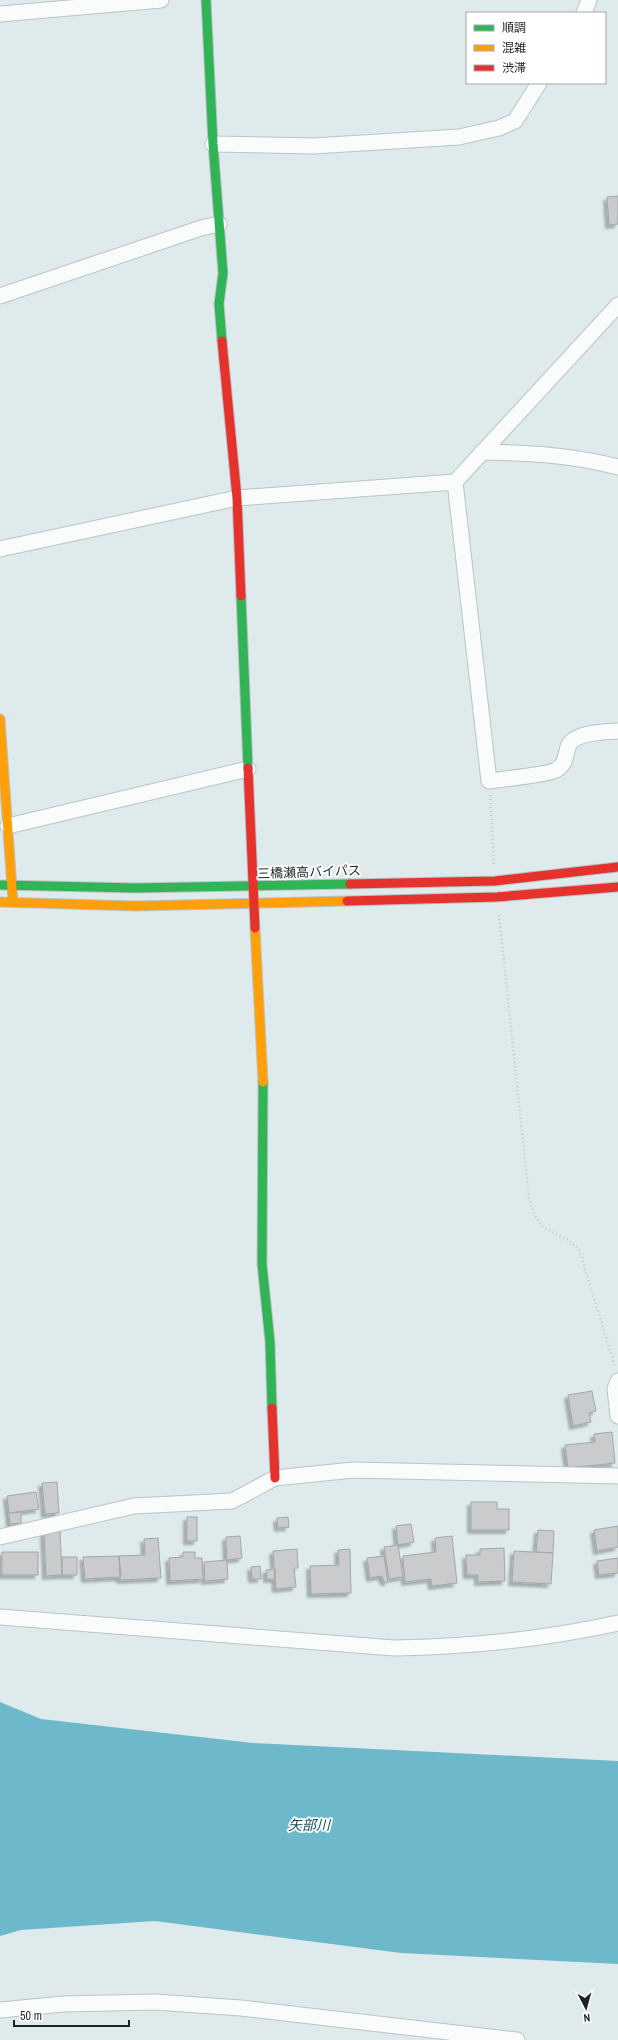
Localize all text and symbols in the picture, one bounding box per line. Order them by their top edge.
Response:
legend [466,12,606,84]
text: 順調 [502,20,526,36]
text: 混雑 [502,40,526,56]
text: 渋滞 [502,60,526,76]
street label: 三橋瀬高バイパス [257,862,361,882]
water label: 矢部川 [288,1816,332,1834]
north arrow [566,1988,606,2028]
scale bar [14,2002,129,2028]
text: 50 m [20,2008,42,2024]
text: N [583,2011,591,2025]

